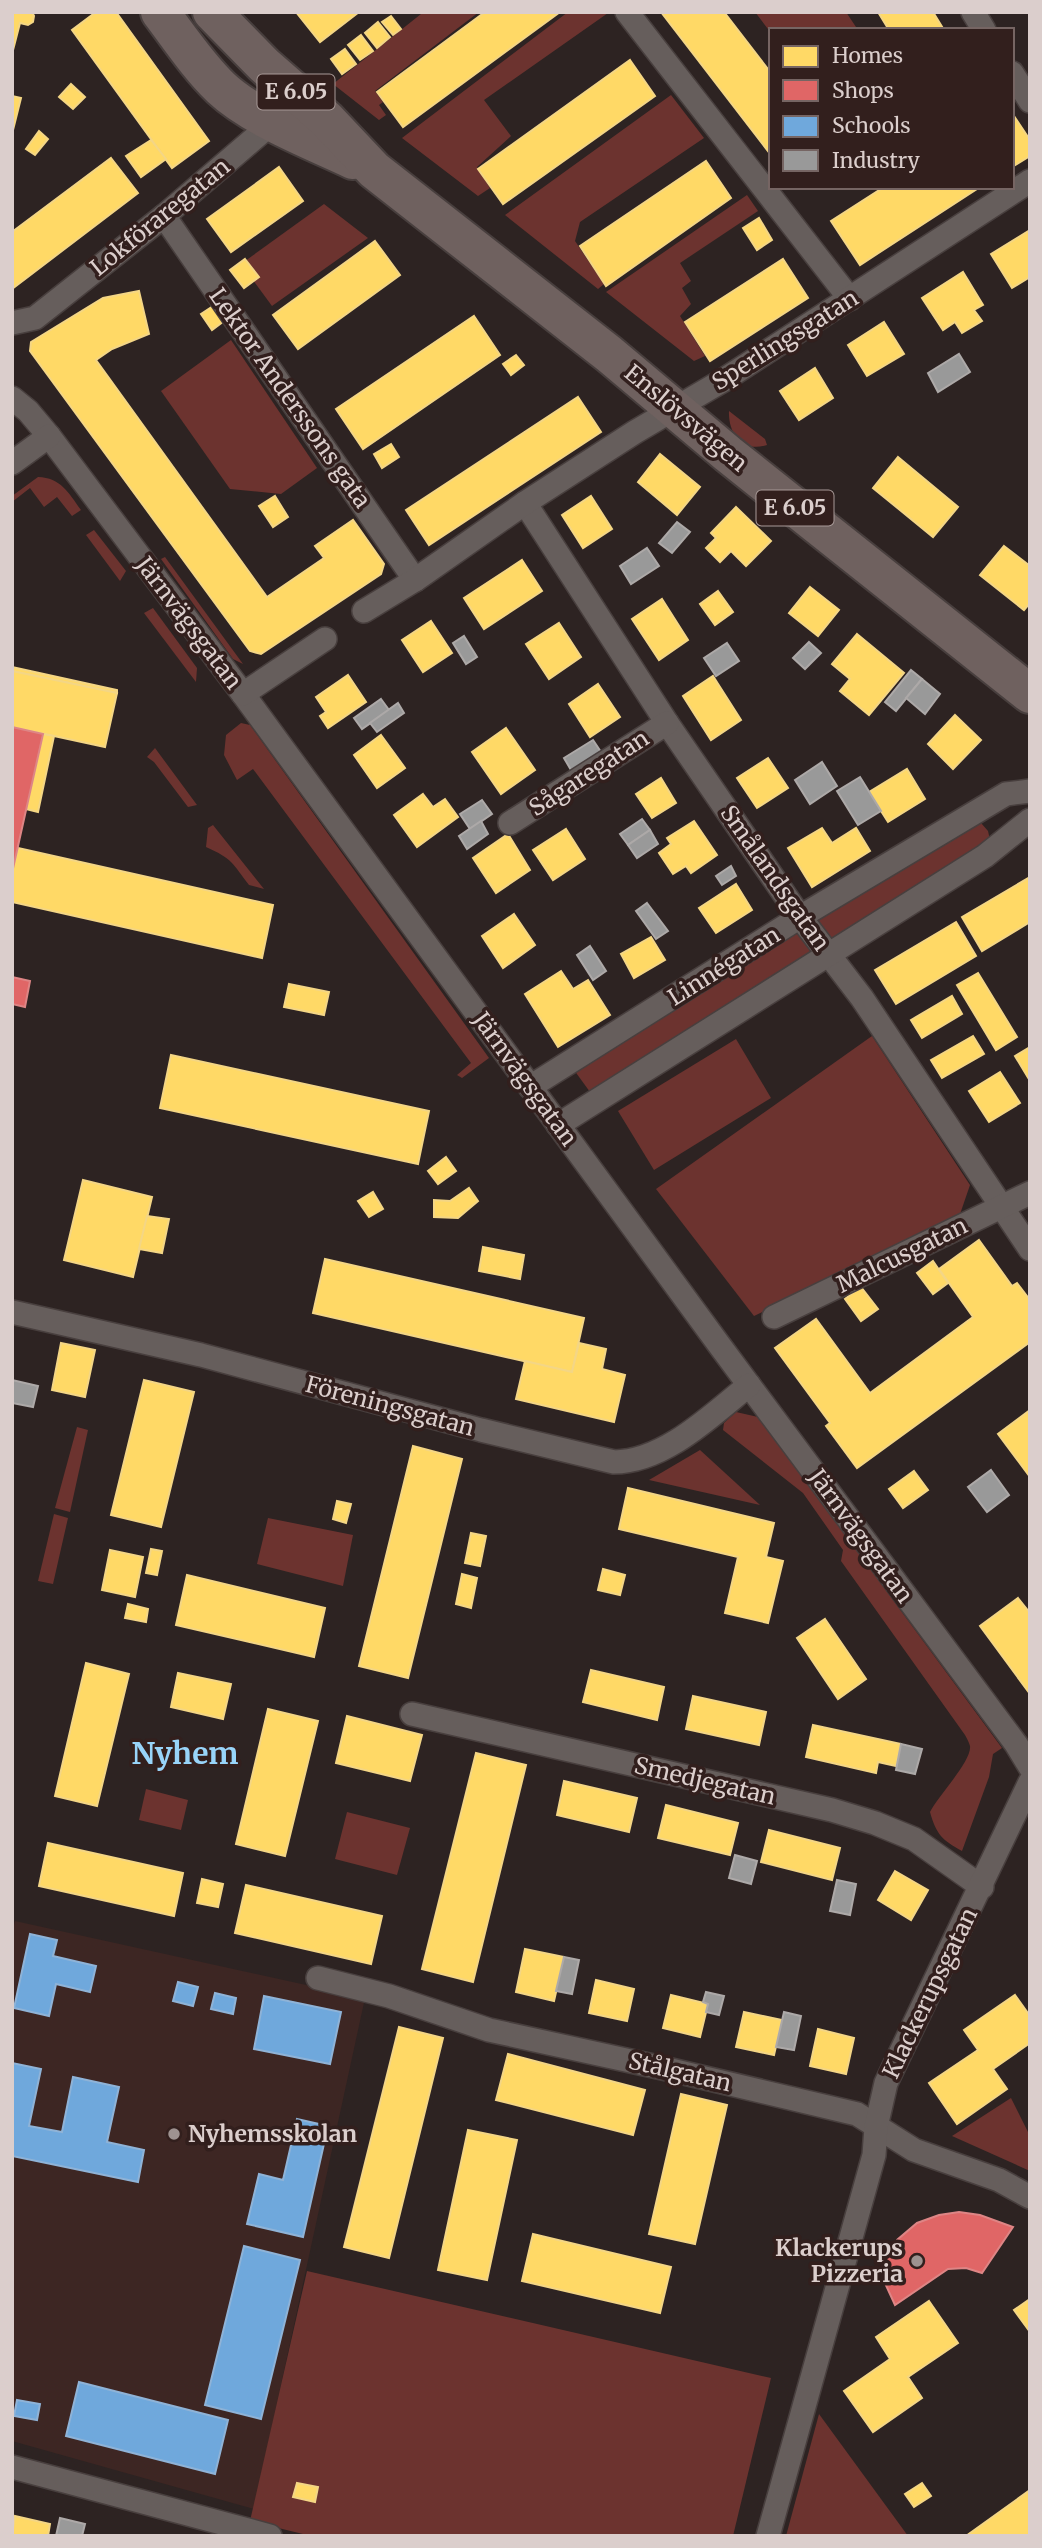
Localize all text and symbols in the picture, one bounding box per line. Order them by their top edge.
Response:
legend [769,28,1014,189]
text: Homes [832,42,903,69]
road number: E 6.05 [258,74,334,110]
text: Shops [832,77,894,104]
text: Schools [832,112,911,139]
text: Industry [832,147,921,174]
street label: Lokföraregatan [84,151,235,282]
street label: Lektor Anderssons gata [203,282,377,513]
street label: Sperlingsgatan [706,283,863,396]
street label: Enslövsvägen [619,358,754,477]
road number: E 6.05 [756,490,834,526]
street label: Järnvägsgatan [130,550,249,695]
street label: Sågaregatan [523,723,654,822]
street label: Smålandsgatan [714,799,836,956]
street label: Linnégatan [662,920,785,1011]
street label: Järnvägsgatan [467,1005,584,1151]
street label: Malcusgatan [832,1210,972,1299]
street label: Föreningsgatan [302,1369,478,1442]
street label: Järnvägsgatan [803,1462,920,1608]
district label: Nyhem [132,1734,238,1772]
street label: Smedjegatan [632,1750,779,1811]
street label: Klackerupsgatan [876,1903,983,2083]
street label: Stålgatan [626,2046,734,2097]
place label: Nyhemsskolan [188,2119,358,2148]
marker: Nyhemsskolan [166,2126,182,2142]
place label: Klackerups Pizzeria [775,2233,903,2288]
marker: Klackerups Pizzeria [909,2253,925,2269]

